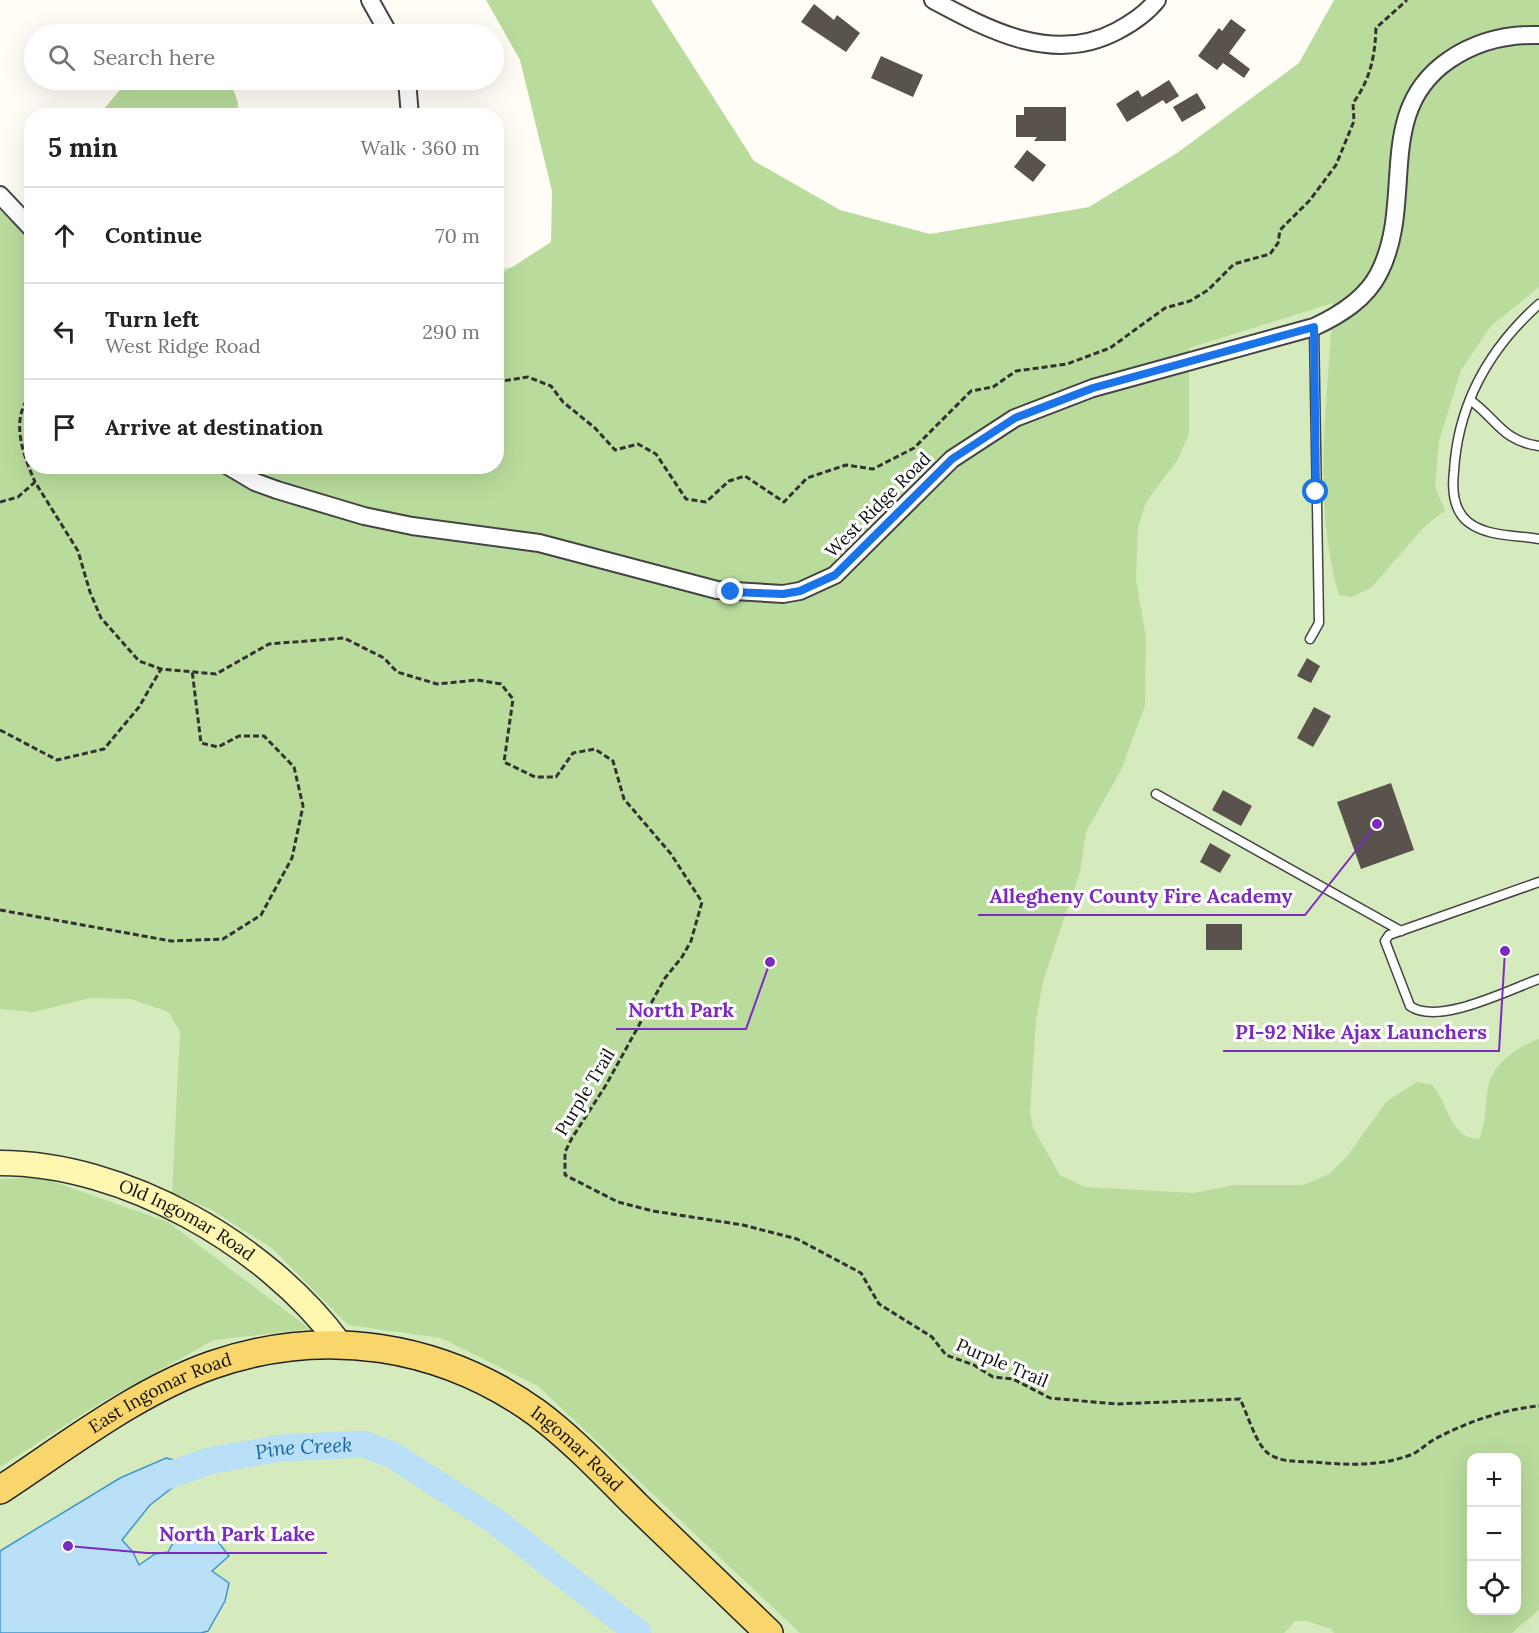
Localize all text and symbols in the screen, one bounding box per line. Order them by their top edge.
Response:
search box [24,24,504,90]
icon: search [45,41,78,74]
text: Search here [93,43,215,71]
text: 5 min [48,131,118,164]
text: Walk · 360 m [361,135,480,160]
icon: ahead [48,219,81,252]
text: Continue [105,221,202,249]
text: 70 m [435,223,480,248]
text: Turn left [105,305,199,333]
icon: left [48,315,81,348]
text: 290 m [422,319,480,344]
text: West Ridge Road [105,333,261,358]
icon: arrive [48,411,81,444]
text: Arrive at destination [105,413,323,441]
street label: West Ridge Road [820,447,936,562]
route start [1302,478,1328,504]
route end [717,578,743,604]
callout: Allegheny County Fire Academy [978,877,1305,915]
text: Allegheny County Fire Academy [989,883,1293,908]
callout: North Park [616,991,746,1029]
text: North Park [628,997,734,1022]
callout: PI-92 Nike Ajax Launchers [1223,1013,1499,1051]
text: PI-92 Nike Ajax Launchers [1235,1019,1487,1044]
street label: Purple Trail [550,1044,620,1140]
street label: Old Ingomar Road [116,1174,260,1266]
street label: Purple Trail [953,1333,1052,1392]
street label: East Ingomar Road [84,1347,234,1438]
street label: Ingomar Road [527,1400,628,1496]
water label: Pine Creek [253,1432,353,1464]
map controls [1467,1453,1521,1615]
button: + [1467,1453,1521,1507]
button: − [1467,1507,1521,1561]
callout: North Park Lake [147,1515,327,1553]
text: North Park Lake [159,1521,315,1546]
button: locate [1467,1561,1521,1615]

